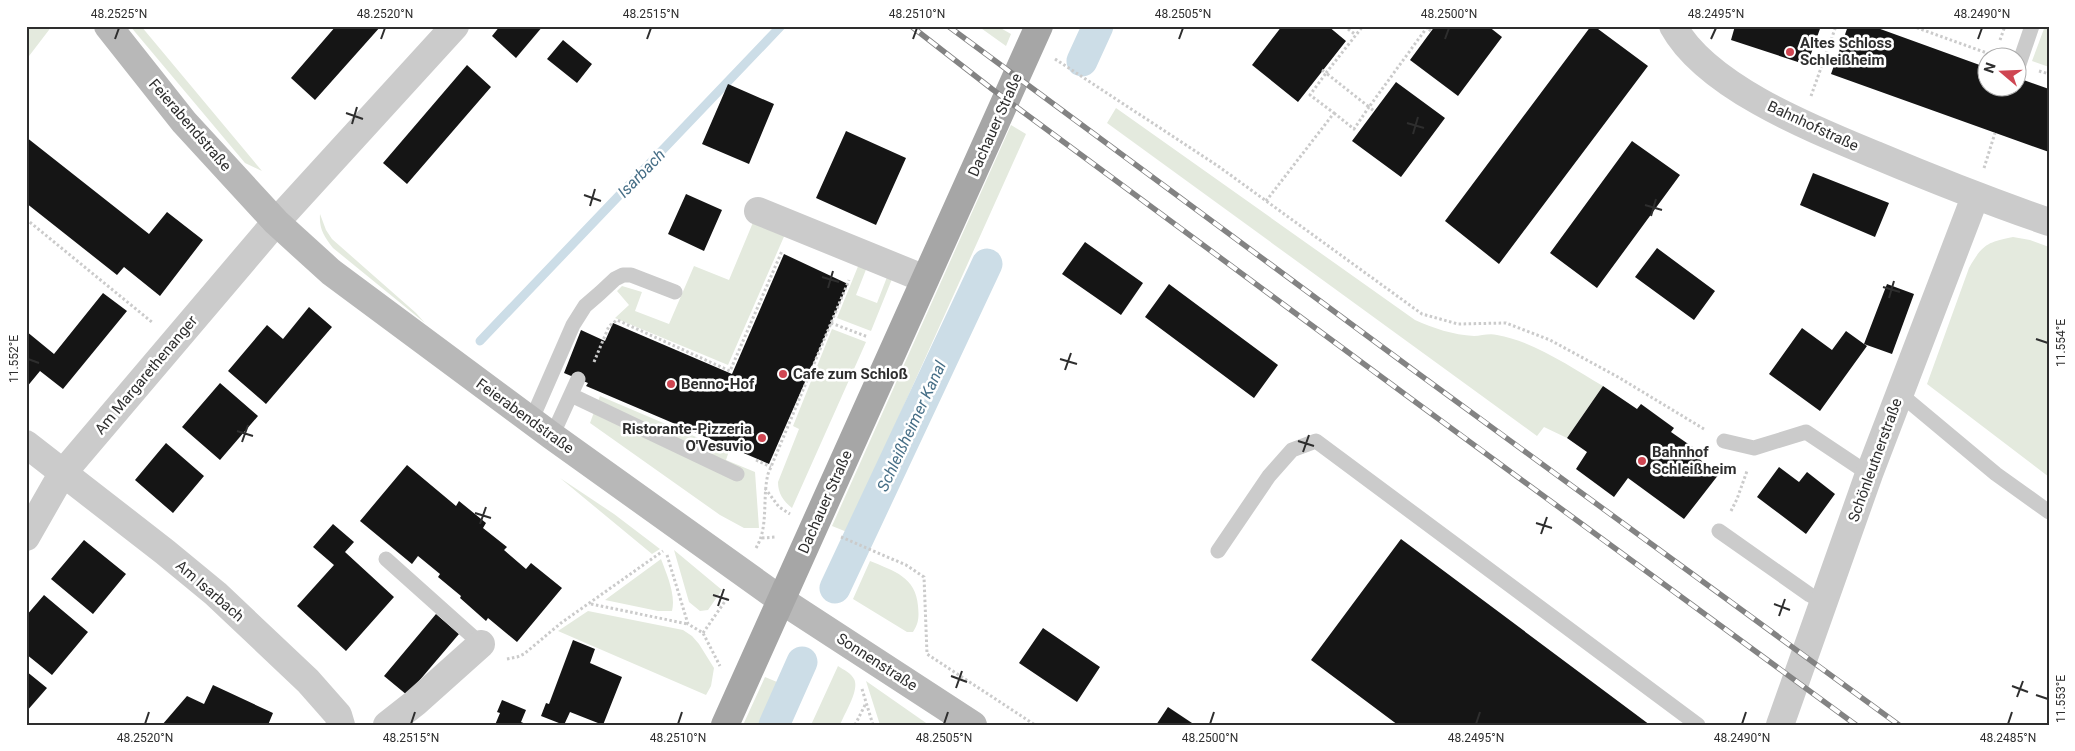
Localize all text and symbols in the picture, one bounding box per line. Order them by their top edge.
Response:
text: 48.2525°N [91,7,147,21]
text: 48.2520°N [357,7,413,21]
text: 48.2515°N [623,7,679,21]
text: 48.2510°N [889,7,945,21]
text: 48.2505°N [1155,7,1211,21]
text: 48.2500°N [1421,7,1477,21]
text: 48.2495°N [1688,7,1744,21]
text: 48.2490°N [1954,7,2010,21]
place label: Altes Schloss Schleißheim [1800,34,1892,69]
marker: Altes Schloss Schleißheim [1784,46,1796,58]
north arrow [1978,48,2028,98]
text: N [1981,60,1999,75]
street label: Dachauer Straße [964,71,1026,179]
street label: Feierabendstraße [145,75,235,175]
street label: Bahnhofstraße [1765,97,1862,155]
water label: Isarbach [614,145,669,201]
street label: Am Margarethenanger [91,312,201,438]
text: 11.554°E [2054,319,2068,367]
text: 11.552°E [7,335,21,383]
water label: Schleißheimer Kanal [873,358,950,494]
place label: Cafe zum Schloß [793,365,908,383]
marker: Cafe zum Schloß [777,368,789,380]
street label: Feierabendstraße [473,375,577,457]
place label: Benno-Hof [681,375,755,393]
marker: Benno-Hof [665,378,677,390]
street label: Schönleutnerstraße [1844,396,1906,524]
place label: Ristorante-Pizzeria O'Vesuvio [622,420,752,455]
marker: Ristorante-Pizzeria O'Vesuvio [756,432,768,444]
place label: Bahnhof Schleißheim [1652,443,1736,478]
street label: Dachauer Straße [794,448,856,556]
marker: Bahnhof Schleißheim [1636,455,1648,467]
street label: Am Isarbach [172,557,248,625]
street label: Sonnenstraße [833,629,921,695]
text: 11.553°E [2054,675,2068,723]
text: 48.2520°N [117,731,173,745]
text: 48.2515°N [383,731,439,745]
text: 48.2510°N [650,731,706,745]
text: 48.2505°N [916,731,972,745]
text: 48.2500°N [1182,731,1238,745]
text: 48.2495°N [1448,731,1504,745]
text: 48.2490°N [1714,731,1770,745]
text: 48.2485°N [1980,731,2036,745]

